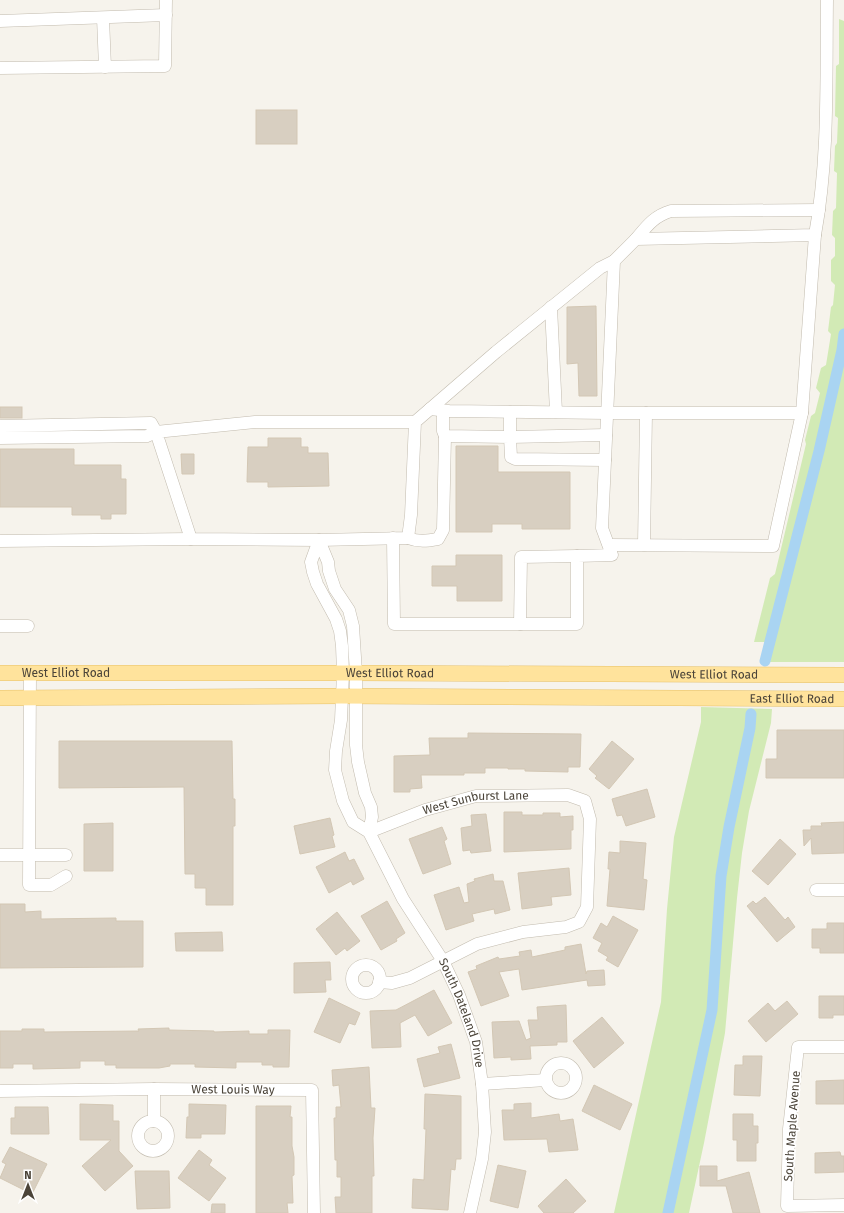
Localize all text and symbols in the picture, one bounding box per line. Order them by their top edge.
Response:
street label: West Elliot Road [22,666,110,680]
street label: West Elliot Road [346,666,434,680]
street label: West Elliot Road [670,667,758,682]
street label: East Elliot Road [749,691,834,706]
street label: West Sunburst Lane [421,788,529,817]
street label: South Dateland Drive [436,956,487,1068]
street label: South Maple Avenue [781,1070,803,1182]
street label: West Louis Way [191,1082,275,1097]
north arrow [8,1165,48,1205]
text: N [24,1169,32,1182]

